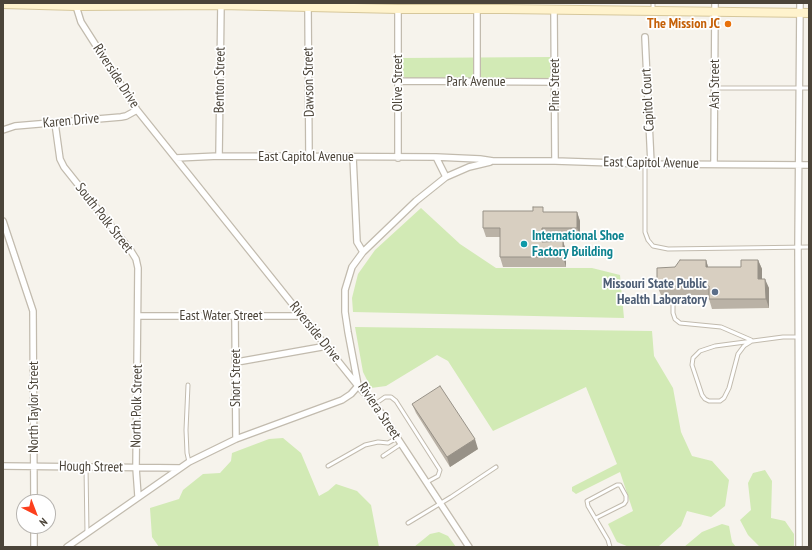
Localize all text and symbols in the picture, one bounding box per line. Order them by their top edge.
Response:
place label: The Mission JC [647,16,720,32]
marker: The Mission JC [723,19,733,29]
street label: Riverside Drive [89,41,143,111]
street label: Benton Street [211,47,229,113]
street label: Dawson Street [300,47,318,117]
street label: Olive Street [390,54,406,112]
street label: Pine Street [547,58,563,112]
street label: Ash Street [707,59,723,109]
street label: Capitol Court [638,68,658,132]
street label: Park Avenue [446,74,506,90]
street label: Karen Drive [42,110,100,132]
street label: East Capitol Avenue [258,149,354,165]
street label: East Capitol Avenue [603,154,699,172]
street label: South Polk Street [72,180,136,256]
place label: International Shoe Factory Building [532,228,624,260]
marker: International Shoe Factory Building [519,239,529,249]
place label: Missouri State Public Health Laboratory [603,276,707,308]
marker: Missouri State Public Health Laboratory [710,287,720,297]
street label: Riverside Drive [286,298,344,366]
street label: East Water Street [180,308,262,324]
street label: Short Street [228,349,244,407]
street label: North Taylor Street [26,361,42,453]
street label: North Polk Street [128,364,146,448]
street label: Riviera Street [354,379,404,443]
street label: Hough Street [59,458,123,476]
north arrow [16,494,56,534]
text: N [36,515,50,529]

